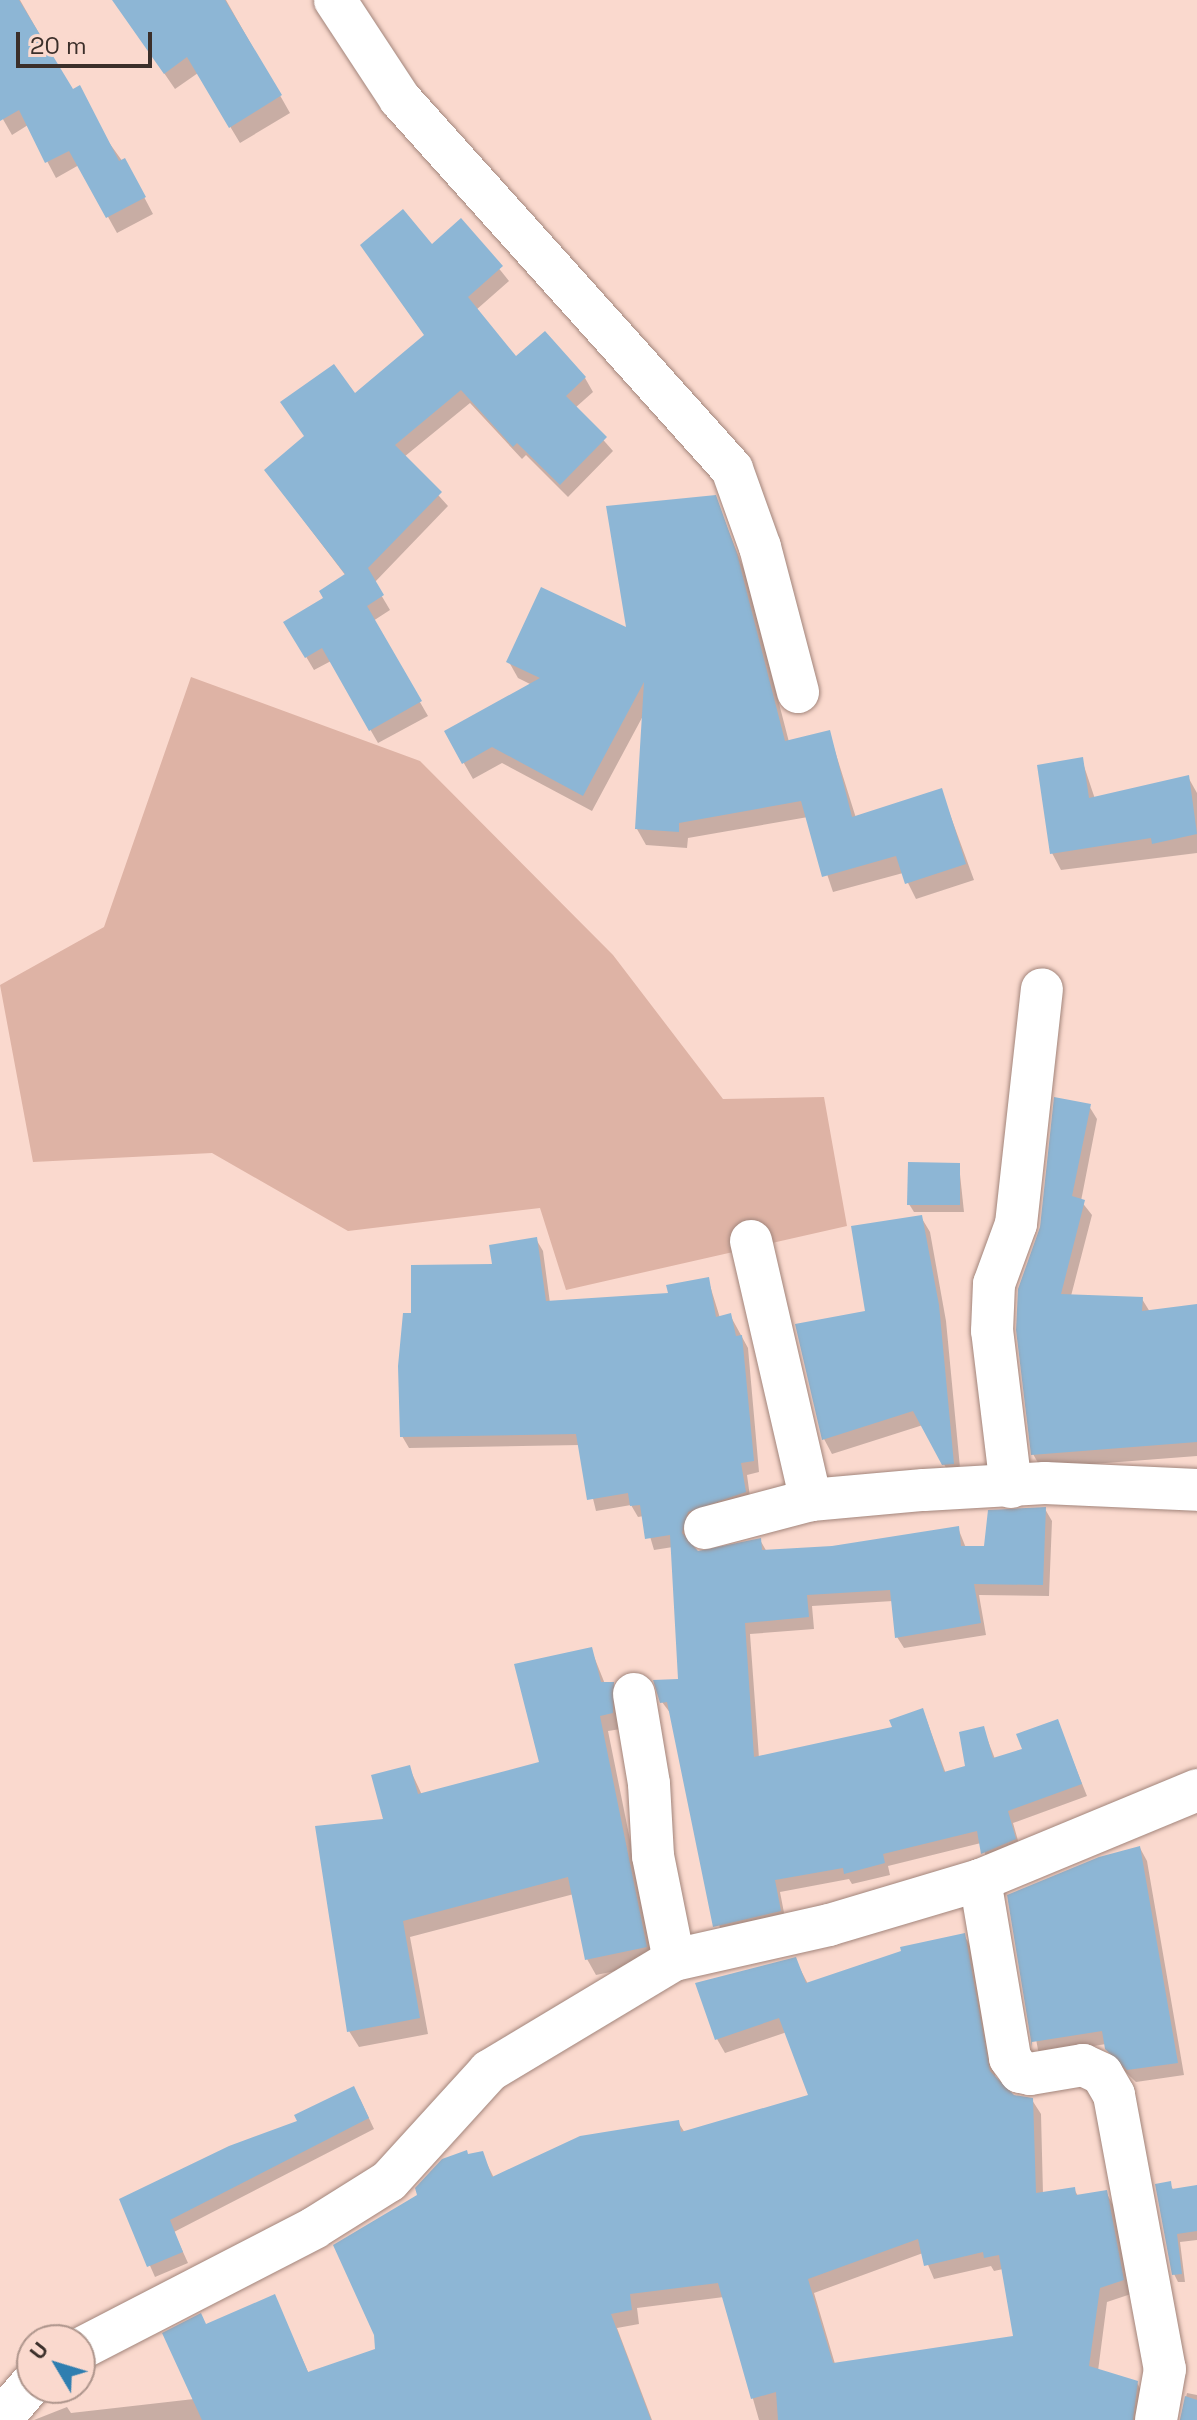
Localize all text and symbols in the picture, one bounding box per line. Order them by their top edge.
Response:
scale bar [20,16,156,66]
text: 20 m [30,30,87,61]
north arrow [16,2324,96,2404]
text: U [23,2336,54,2365]

